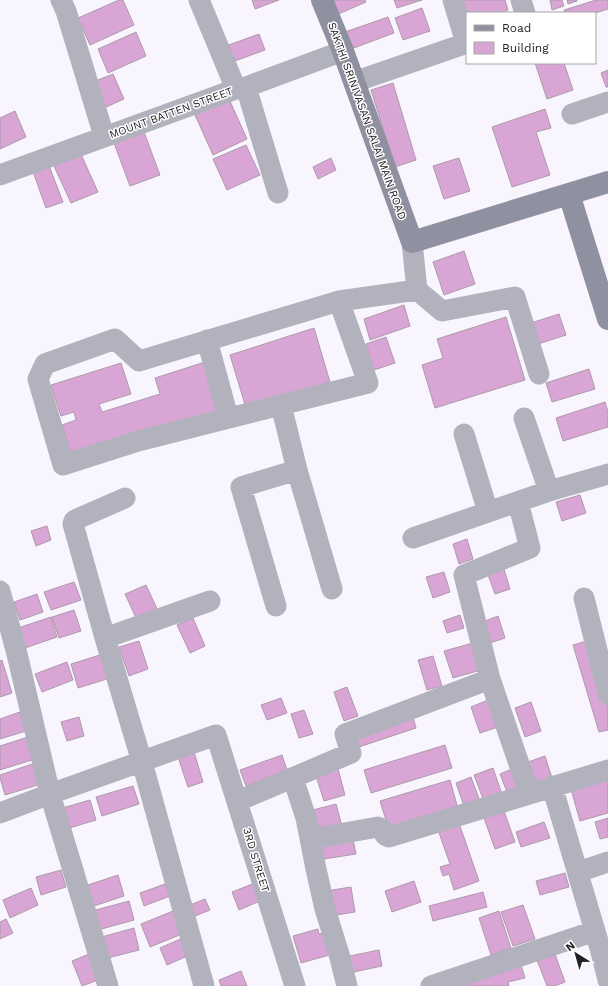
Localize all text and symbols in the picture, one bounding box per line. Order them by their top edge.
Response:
legend [466,12,596,64]
street label: SAKTHI SRINIVASAN SALAI MAIN ROAD [325,21,409,221]
text: Road [502,21,531,35]
text: Building [502,41,549,55]
street label: MOUNT BATTEN STREET [107,84,235,141]
street label: 3RD STREET [240,826,272,894]
north arrow [556,934,596,974]
text: N [563,939,577,954]

